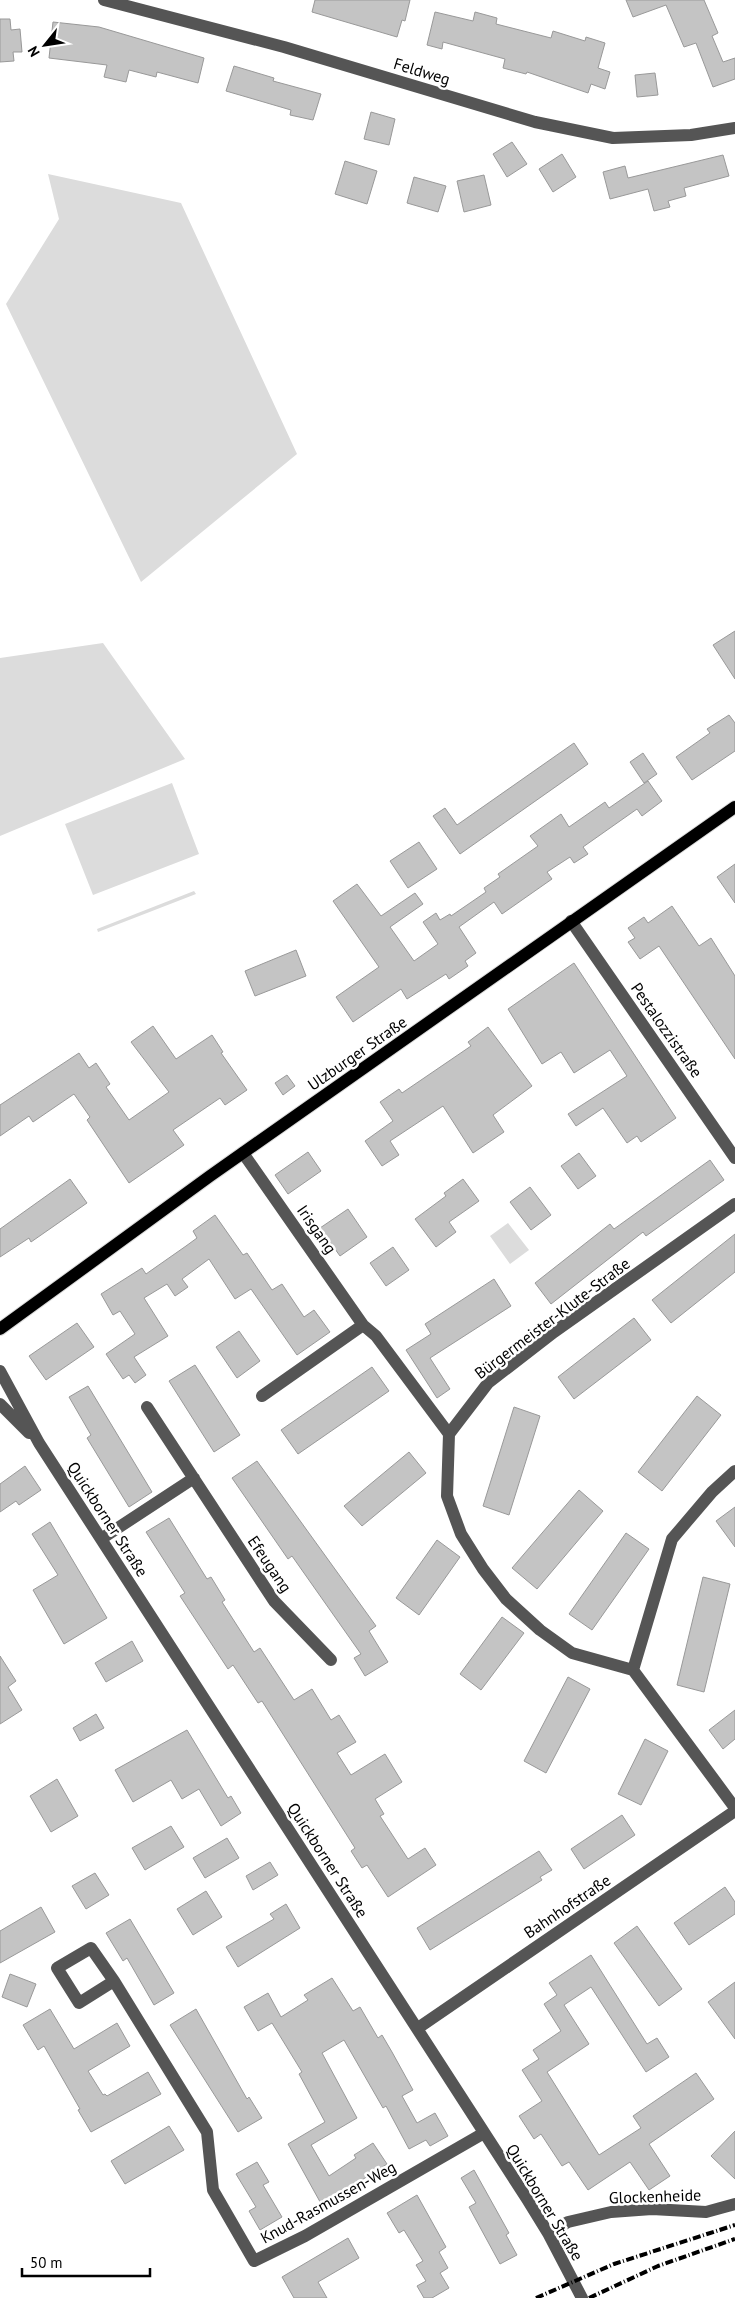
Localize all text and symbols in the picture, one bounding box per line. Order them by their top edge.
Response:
north arrow [20,20,70,70]
text: N [24,43,44,60]
street label: Feldweg [391,53,453,89]
street label: Pestalozzistraße [627,979,707,1081]
street label: Ulzburger Straße [304,1011,410,1095]
street label: Irisgang [293,1201,341,1257]
street label: Bürgermeister-Klute-Straße [470,1253,634,1383]
street label: Quickborner Straße [63,1458,153,1580]
street label: Efeugang [244,1532,296,1596]
street label: Quickborner Straße [283,1799,373,1921]
street label: Bahnhofstraße [520,1870,614,1942]
street label: Quickborner Straße [502,2140,588,2264]
street label: Knud-Rasmussen-Weg [257,2156,399,2248]
street label: Glockenheide [608,2184,702,2208]
scale bar [22,2246,150,2278]
text: 50 m [30,2253,63,2272]

